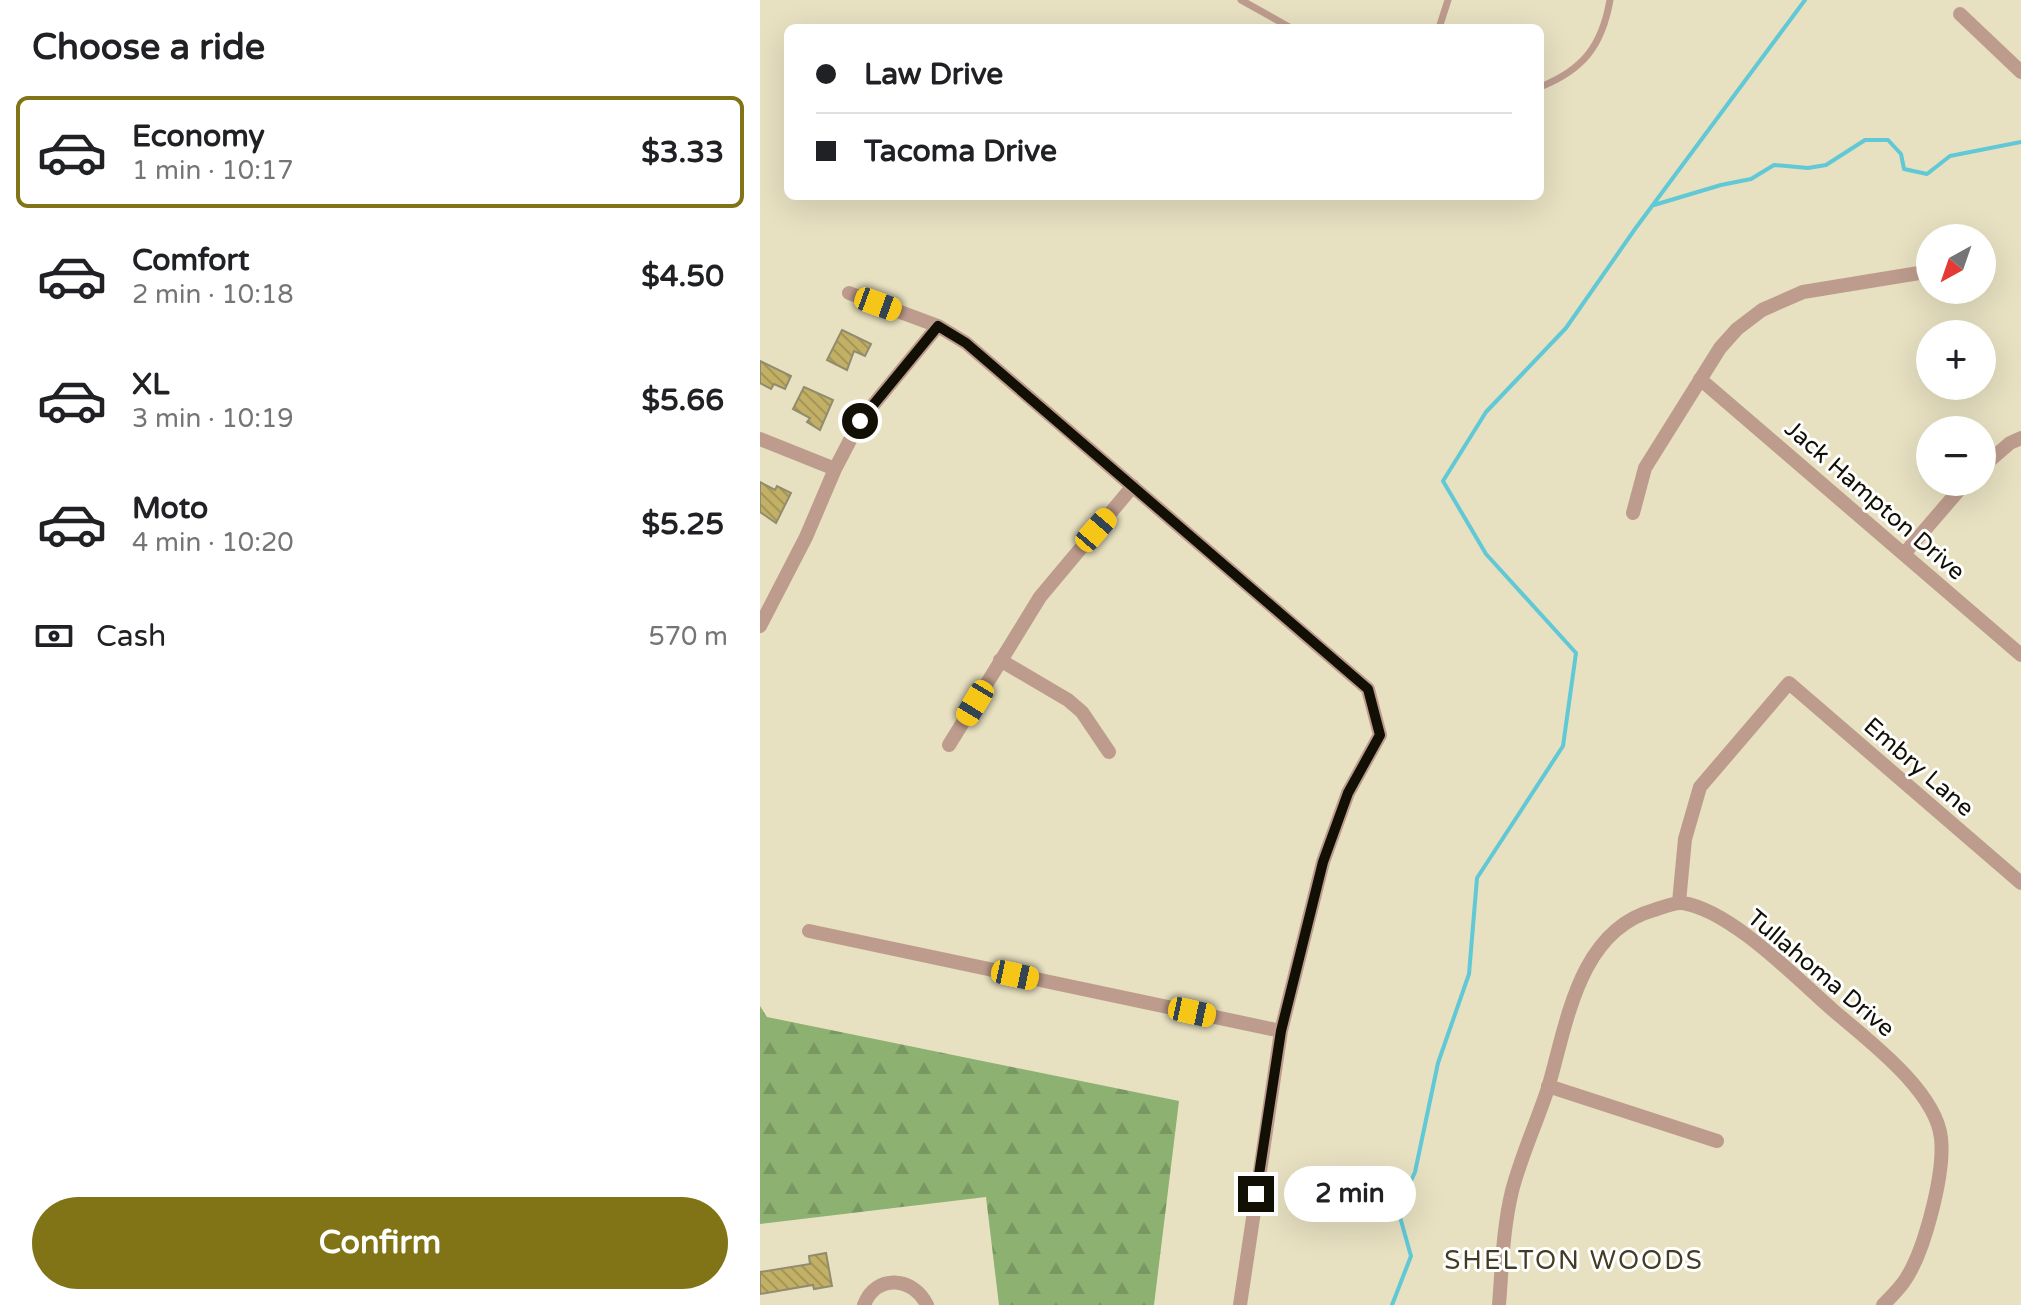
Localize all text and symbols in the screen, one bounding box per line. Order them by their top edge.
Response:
text: Choose a ride [32,26,265,69]
text: Law Drive [864,56,1003,93]
icon: car [36,116,108,188]
text: Economy [132,118,265,155]
text: Tacoma Drive [864,133,1057,170]
text: $3.33 [641,134,724,171]
text: 1 min · 10:17 [132,155,294,186]
north arrow [1916,224,1996,304]
map controls [1916,224,1996,496]
icon: car [36,240,108,312]
text: Comfort [132,242,250,279]
text: $4.50 [641,258,724,295]
text: 2 min · 10:18 [132,279,294,310]
car [851,285,905,323]
button: + [1916,320,1996,400]
icon: car [36,364,108,436]
text: XL [132,366,169,403]
text: $5.66 [642,382,724,419]
text: 3 min · 10:19 [132,403,294,434]
route start [842,403,878,439]
street label: Jack Hampton Drive [1779,414,1971,586]
button: − [1916,416,1996,496]
icon: car [36,488,108,560]
text: Moto [132,490,208,527]
car [1071,504,1121,556]
text: $5.25 [642,506,724,543]
text: 4 min · 10:20 [132,527,294,558]
icon: cash [32,614,76,658]
text: Cash [96,618,166,655]
text: 570 m [648,621,728,652]
car [952,676,998,730]
street label: Embry Lane [1858,712,1980,823]
street label: Tullahoma Drive [1741,903,1900,1043]
car [989,958,1041,992]
car [1166,995,1218,1029]
callout: 2 min [1284,1166,1416,1222]
route end [1238,1176,1274,1212]
text: 2 min [1315,1178,1385,1209]
button: Confirm [32,1197,728,1289]
district label: SHELTON WOODS [1444,1245,1704,1276]

